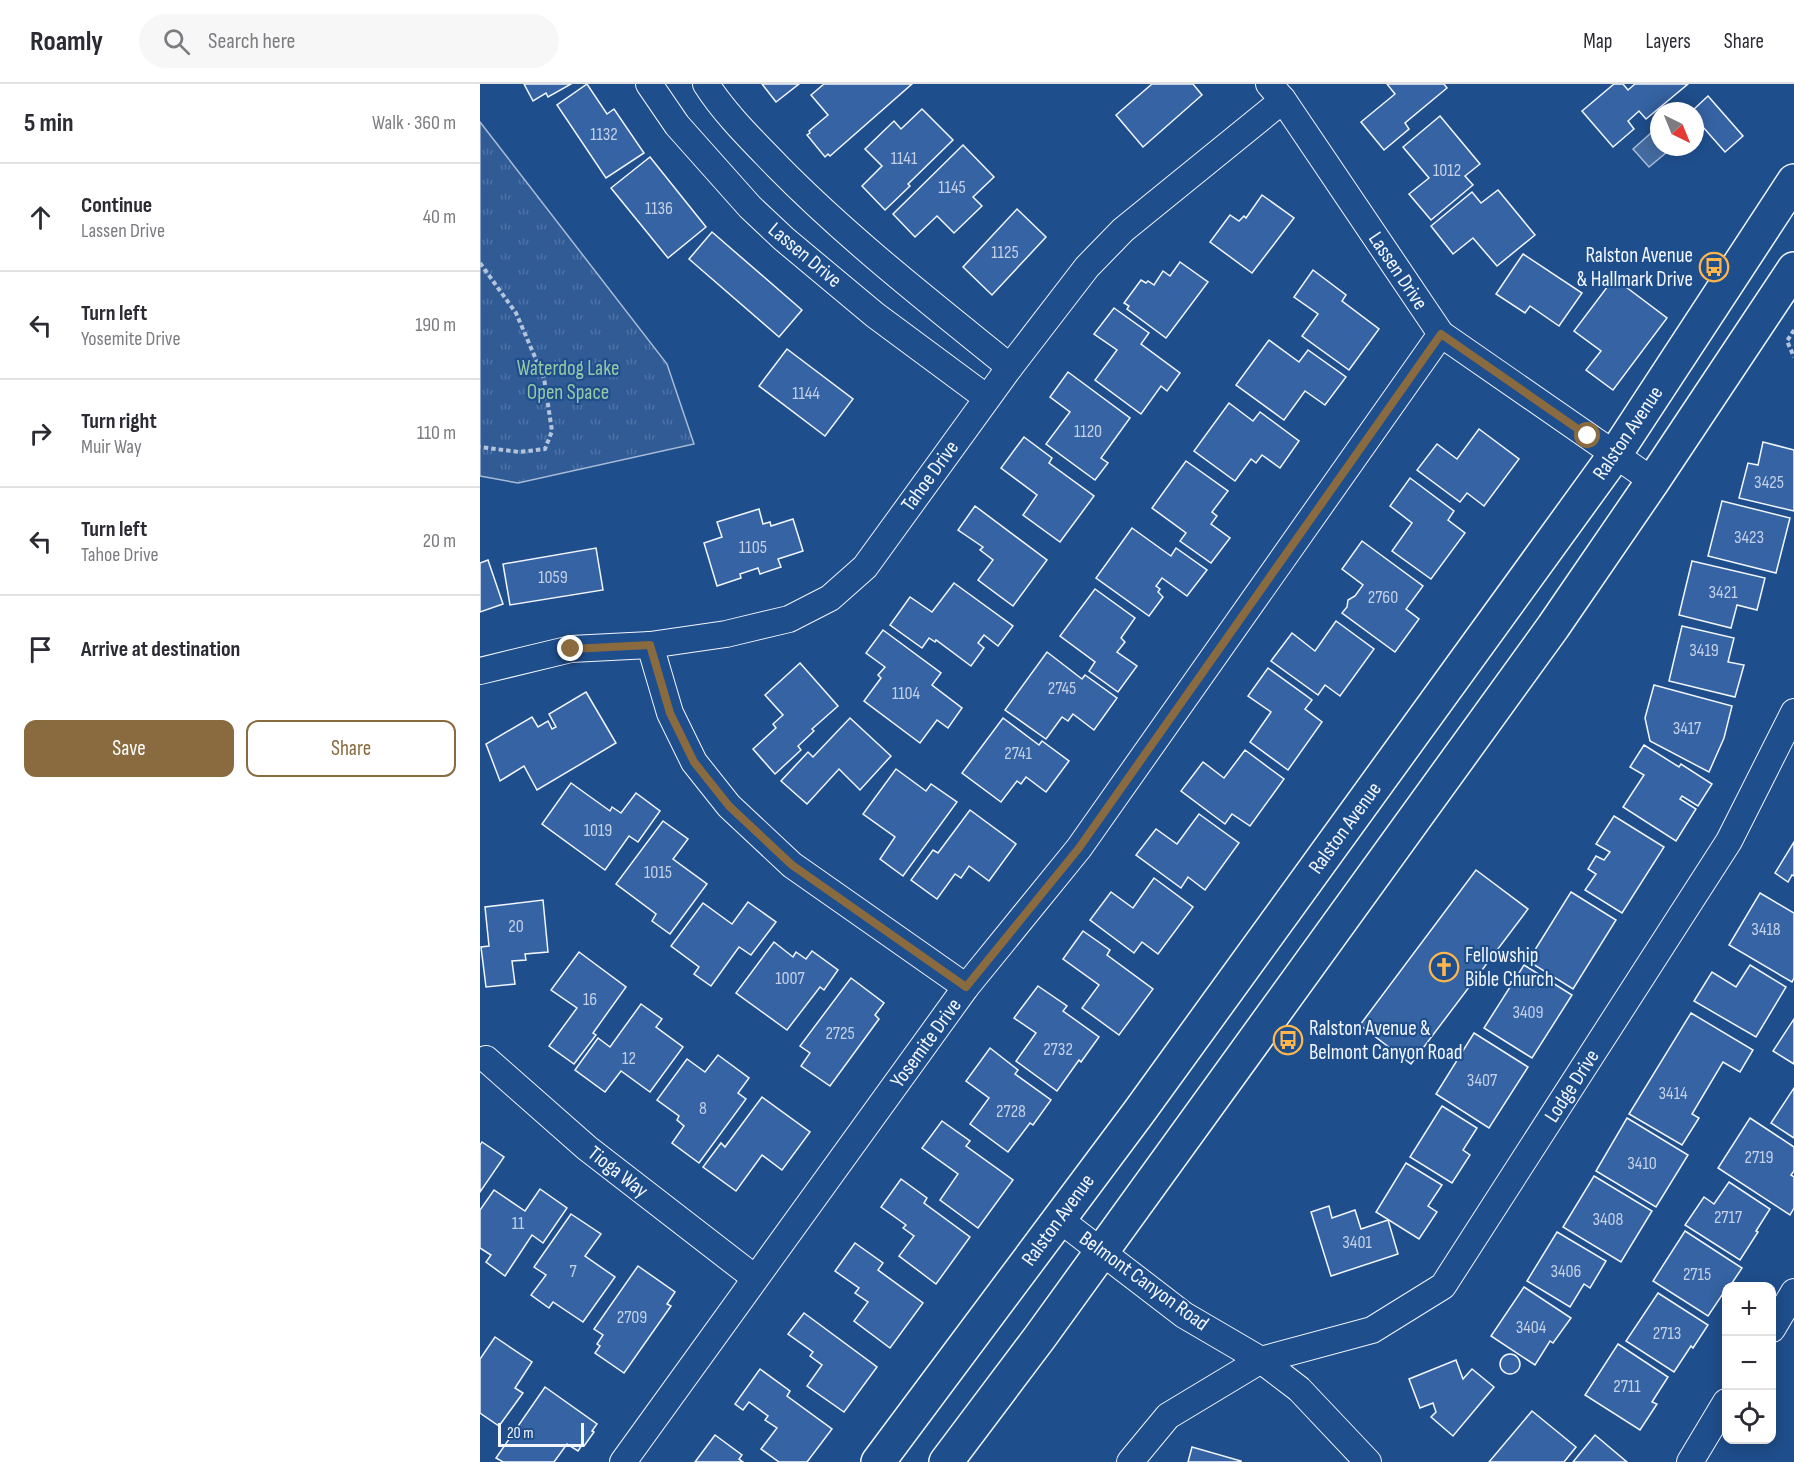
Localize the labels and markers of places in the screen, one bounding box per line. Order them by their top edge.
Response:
place label: Ralston Avenue & Hallmark Drive [1577,243,1693,292]
bus stop icon: Ralston Avenue & Hallmark Drive [1698,251,1730,283]
place label: Fellowship Bible Church [1465,943,1554,992]
church icon: Fellowship Bible Church [1428,951,1460,983]
place label: Ralston Avenue & Belmont Canyon Road [1309,1016,1463,1065]
bus stop icon: Ralston Avenue & Belmont Canyon Road [1272,1024,1304,1056]

